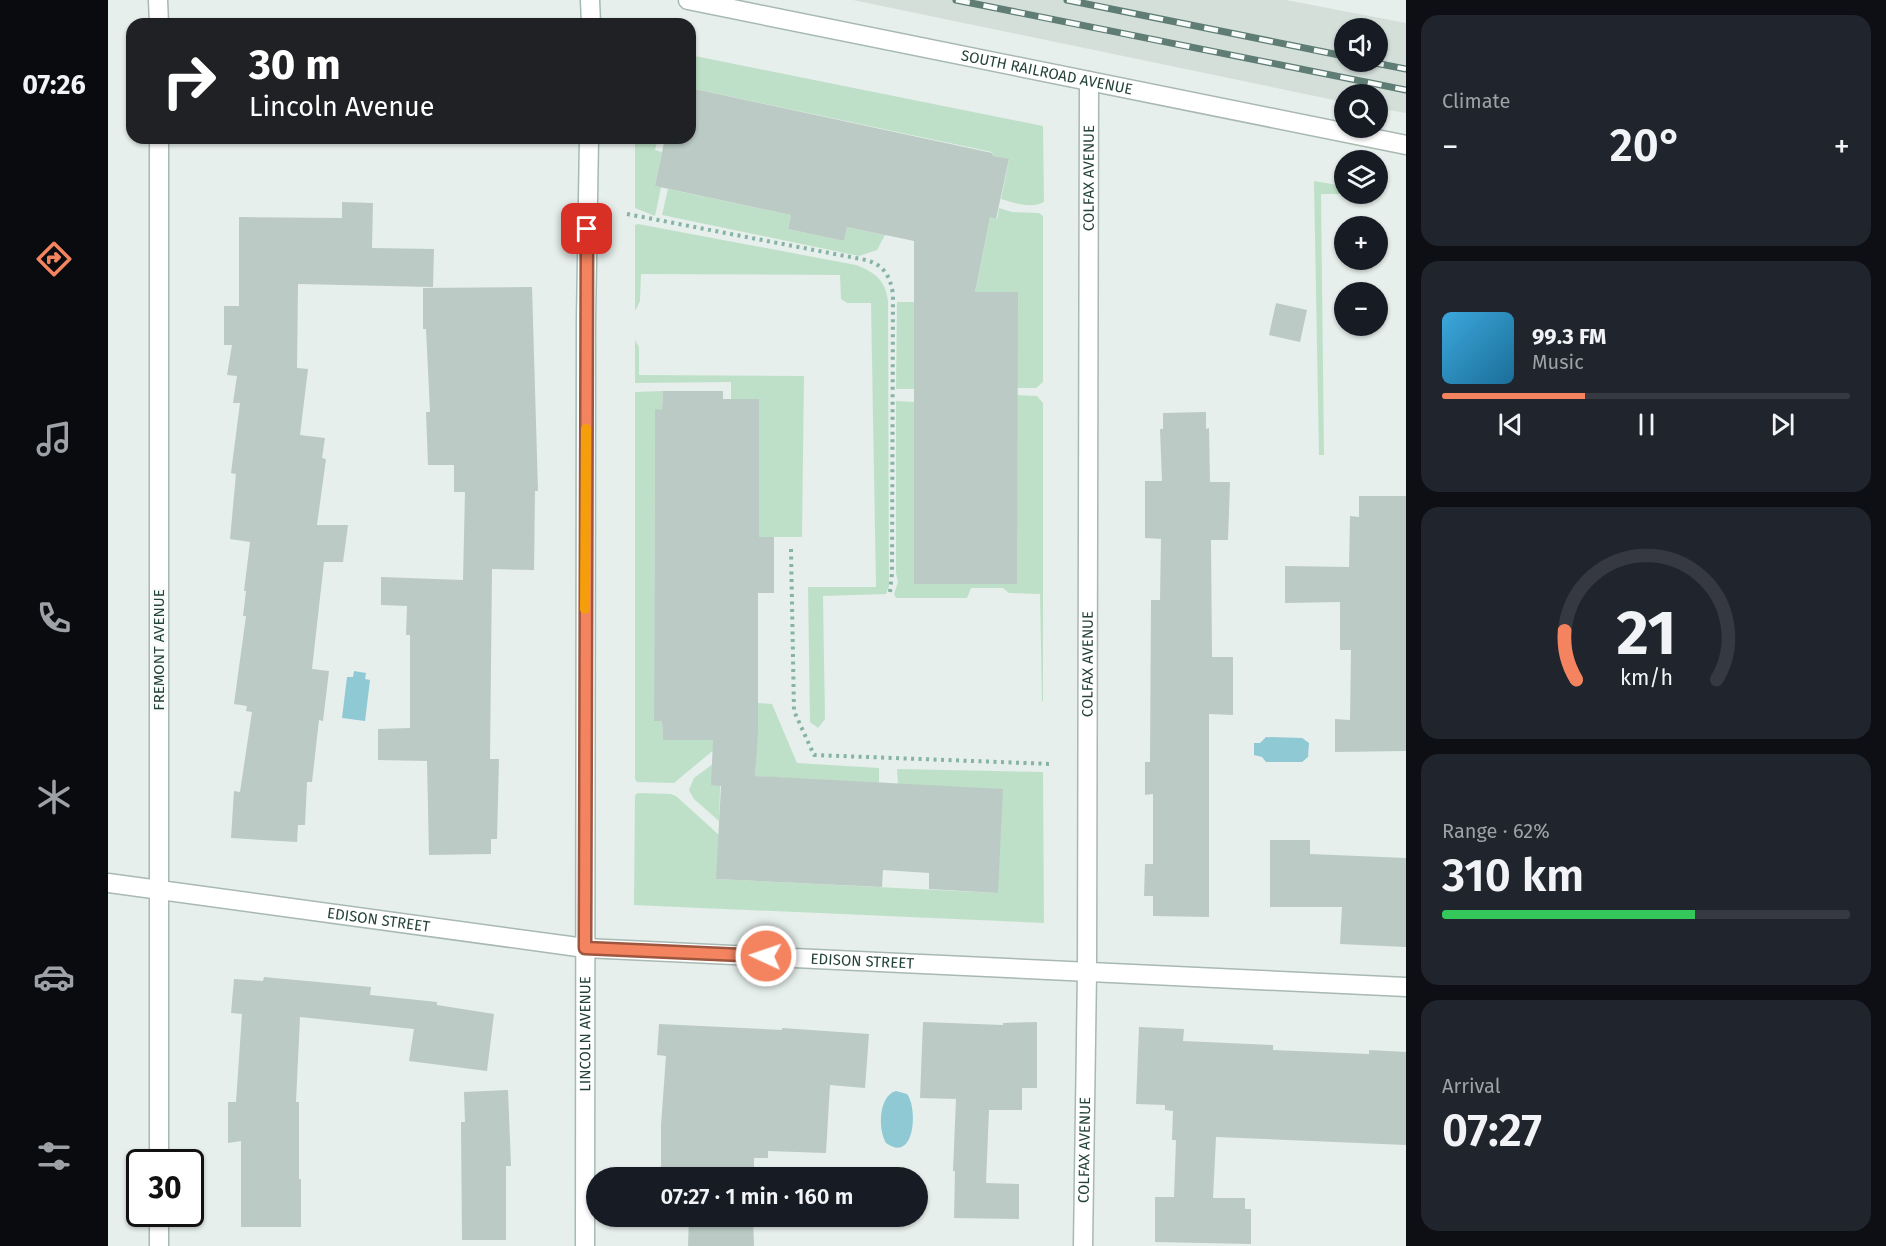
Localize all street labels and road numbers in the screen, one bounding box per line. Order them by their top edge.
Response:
street label: SOUTH RAILROAD AVENUE [959,46,1134,99]
street label: COLFAX AVENUE [1080,125,1098,231]
street label: FREMONT AVENUE [150,589,168,711]
street label: COLFAX AVENUE [1079,611,1097,717]
street label: EDISON STREET [326,904,431,936]
street label: EDISON STREET [810,950,915,973]
street label: LINCOLN AVENUE [576,976,594,1092]
street label: COLFAX AVENUE [1075,1097,1094,1203]

